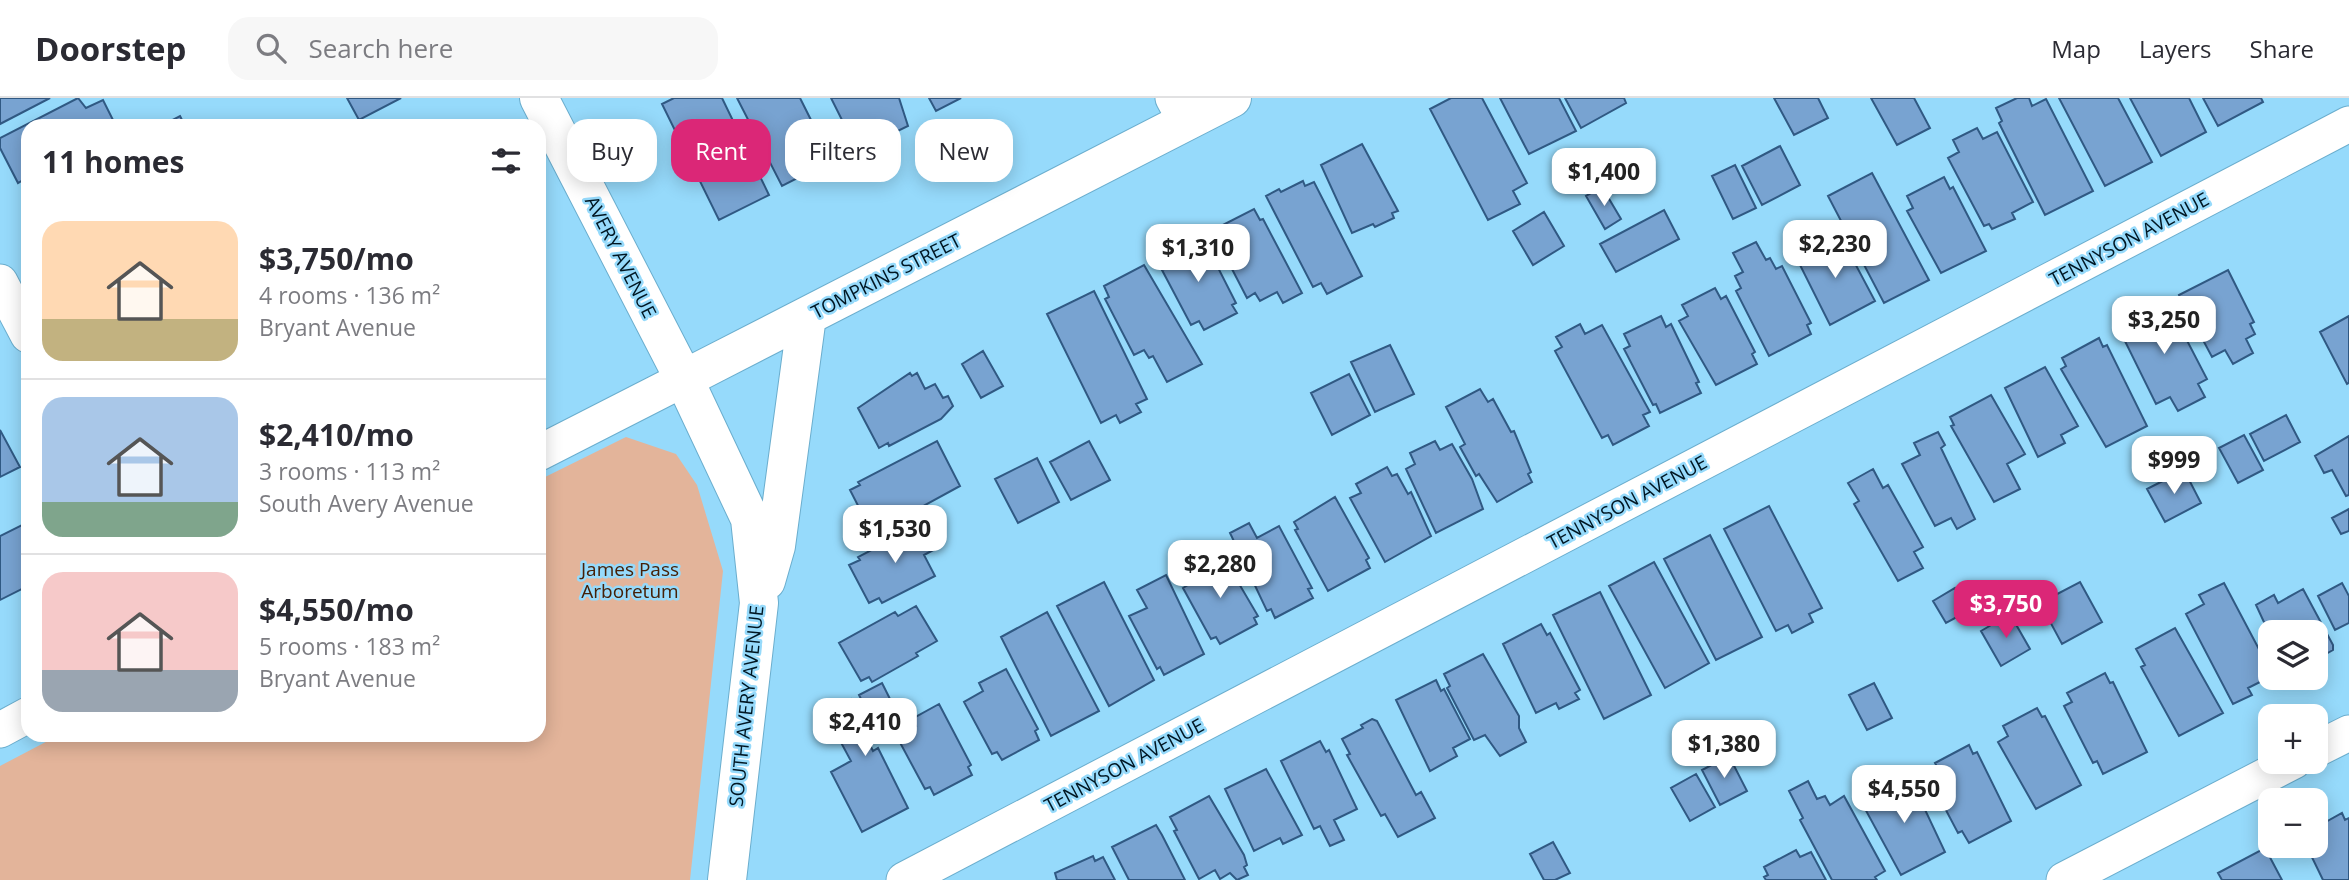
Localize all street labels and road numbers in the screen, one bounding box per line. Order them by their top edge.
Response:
street label: TENNYSON AVENUE [2045,186,2213,292]
street label: AVERY AVENUE [579,191,663,323]
street label: TOMPKINS STREET [807,227,966,325]
street label: TENNYSON AVENUE [1543,449,1711,555]
street label: SOUTH AVERY AVENUE [722,604,770,808]
street label: TENNYSON AVENUE [1040,712,1208,818]

